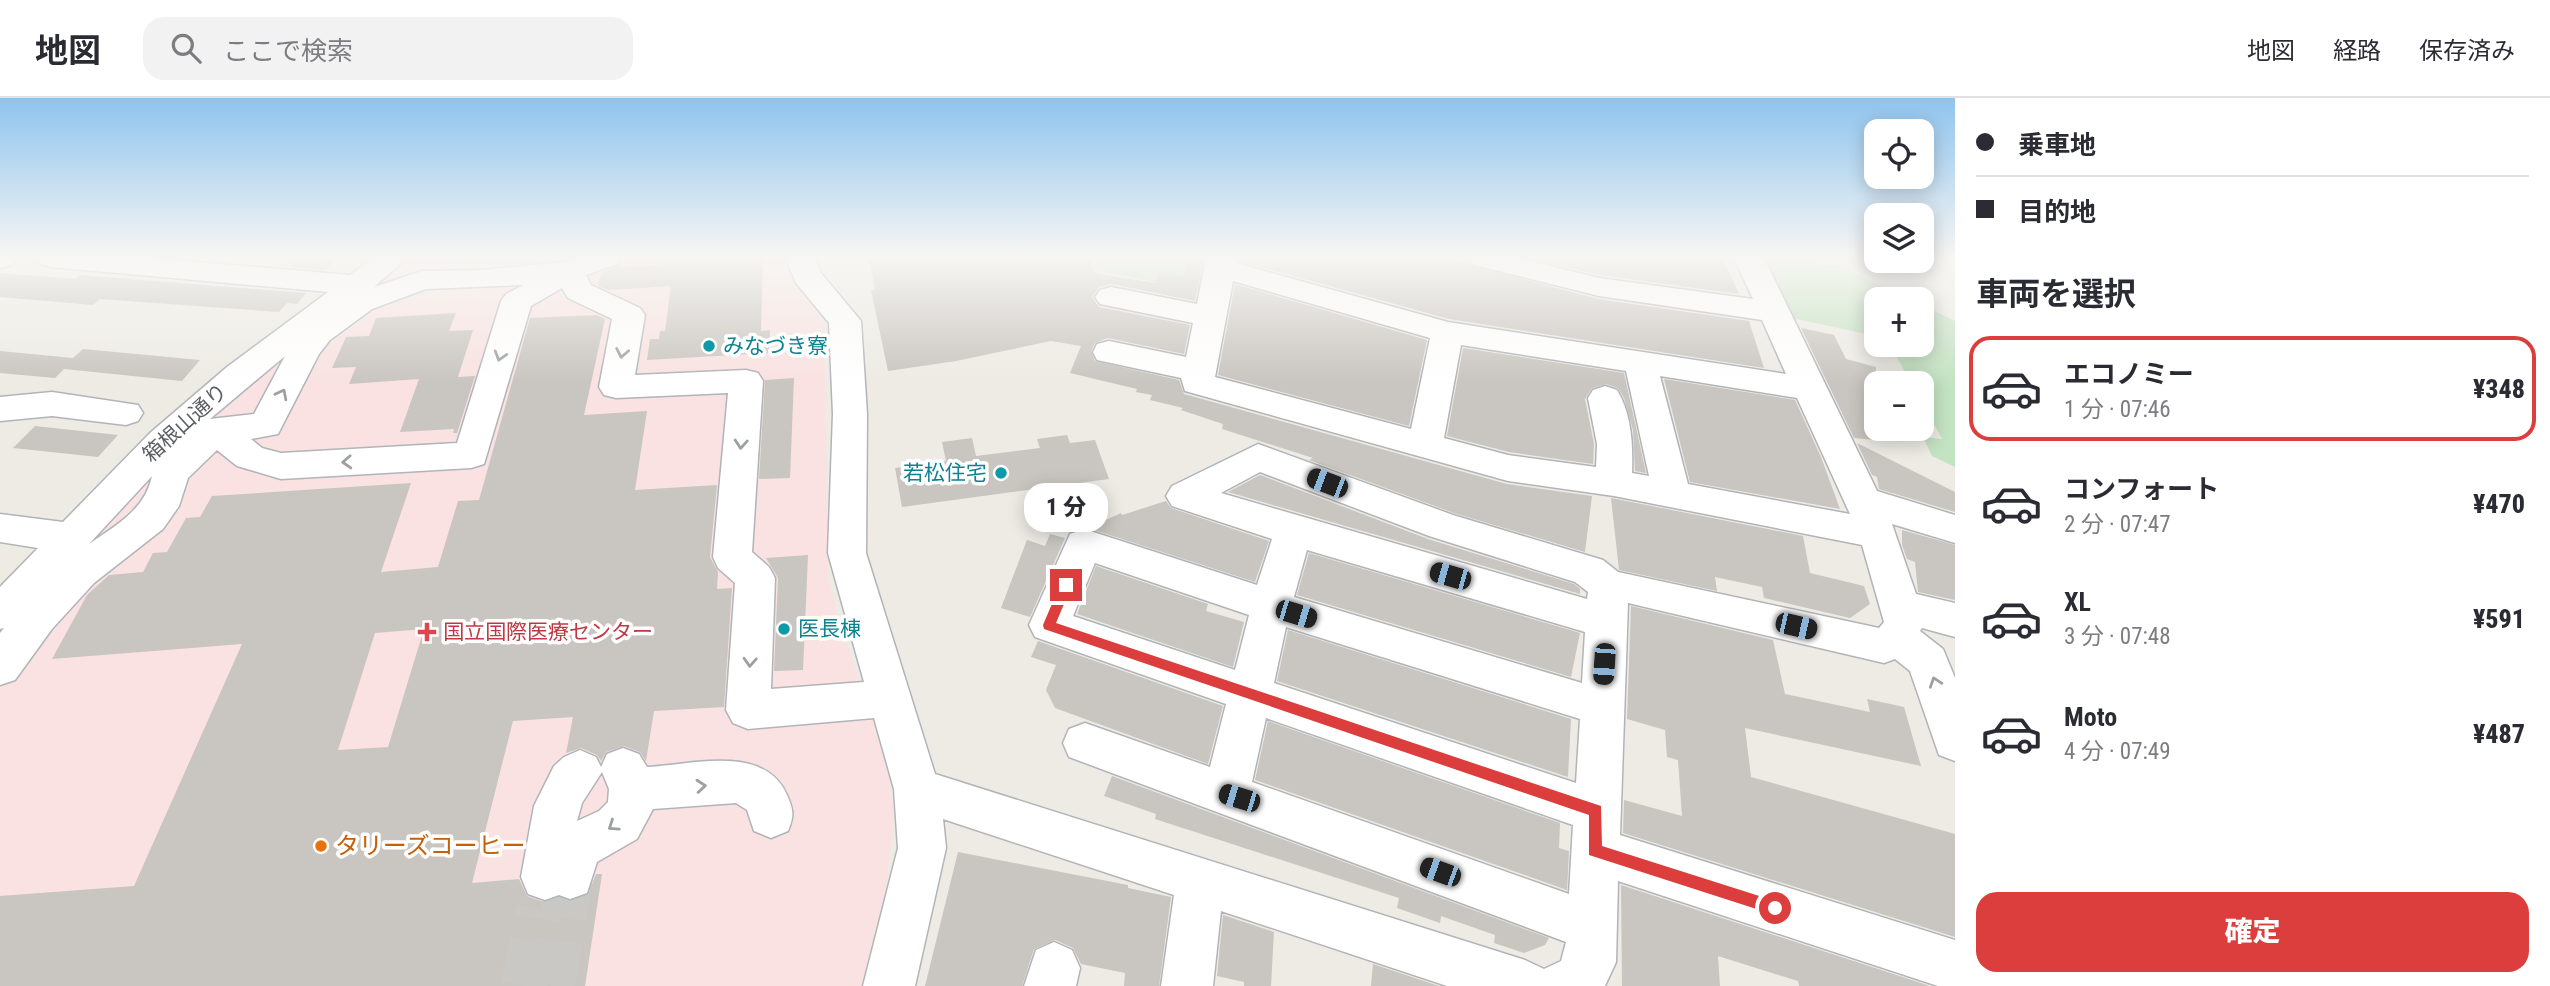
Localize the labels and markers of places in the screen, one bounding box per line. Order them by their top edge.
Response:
place label: みなづき寮 [723,334,828,358]
marker: みなづき寮 [701,338,717,354]
place label: 若松住宅 [903,461,987,485]
marker: 若松住宅 [993,465,1009,481]
place label: 医長棟 [798,617,861,641]
place label: 国立国際医療センター [443,620,653,644]
marker: 医長棟 [776,621,792,637]
marker: 国立国際医療センター [417,622,437,642]
place label: タリーズコーヒー [335,832,526,860]
marker: タリーズコーヒー [313,838,329,854]

